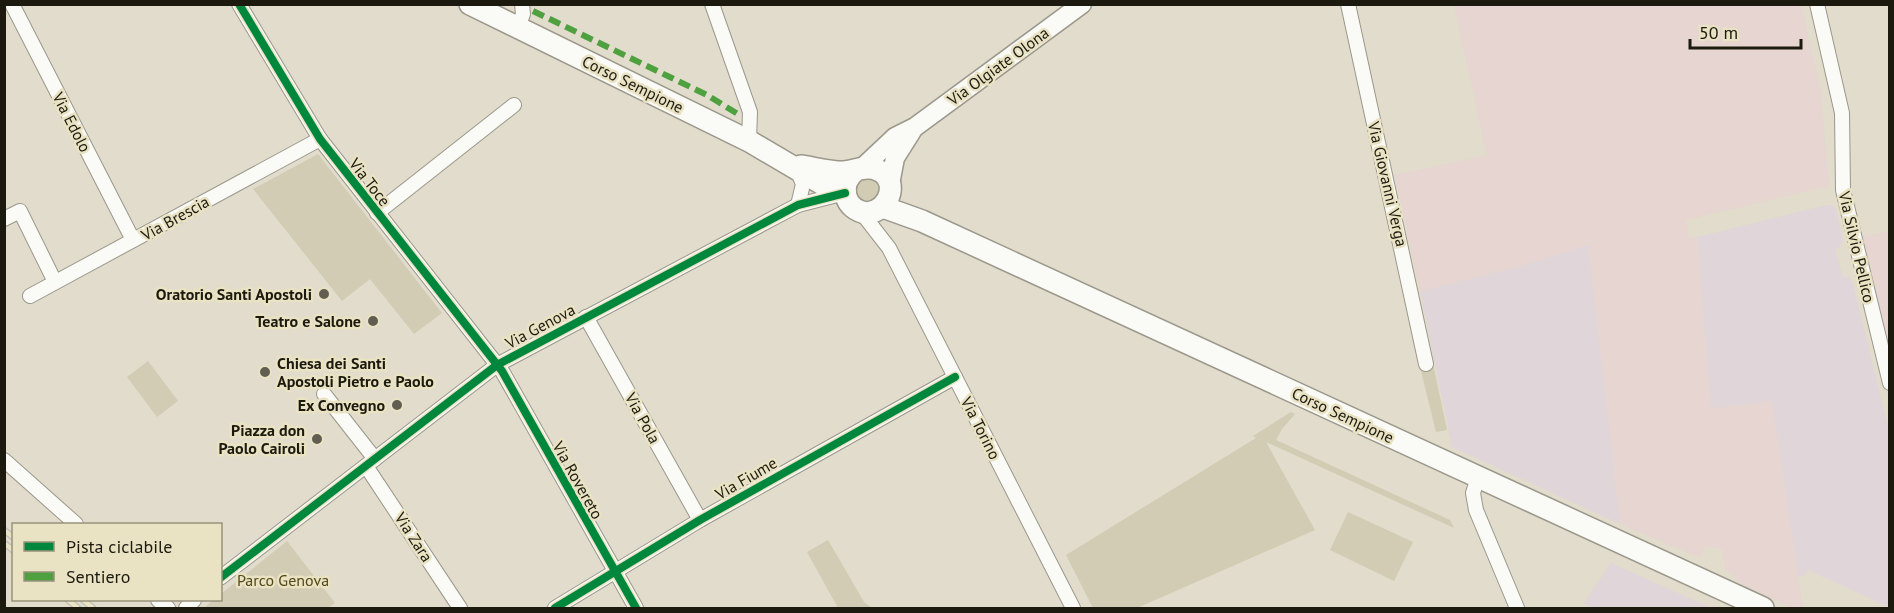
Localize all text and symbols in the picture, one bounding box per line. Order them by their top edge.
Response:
scale bar [1690,12,1801,50]
text: 50 m [1699,21,1738,44]
street label: Via Olgiate Olona [943,22,1053,110]
street label: Corso Sempione [579,51,687,117]
street label: Via Edolo [48,88,96,155]
street label: Via Giovanni Verga [1364,119,1412,248]
street label: Via Toce [344,153,395,210]
street label: Via Silvio Pellico [1834,189,1880,305]
street label: Via Brescia [137,191,213,245]
place label: Oratorio Santi Apostoli [156,284,312,304]
marker: Oratorio Santi Apostoli [317,287,331,301]
street label: Via Genova [501,299,578,353]
place label: Teatro e Salone [255,311,361,331]
marker: Teatro e Salone [366,314,380,328]
place label: Chiesa dei Santi Apostoli Pietro e Paolo [277,353,434,391]
marker: Chiesa dei Santi Apostoli Pietro e Paolo [258,365,272,379]
street label: Corso Sempione [1289,383,1397,447]
street label: Via Pola [620,388,665,447]
street label: Via Torino [956,392,1005,463]
place label: Ex Convegno [298,395,385,415]
marker: Ex Convegno [390,398,404,412]
place label: Piazza don Paolo Cairoli [218,420,305,458]
marker: Piazza don Paolo Cairoli [310,432,324,446]
street label: Via Rovereto [548,437,608,522]
street label: Via Fiume [711,452,780,504]
street label: Via Zara [390,508,437,565]
legend [12,523,222,601]
text: Pista ciclabile [66,535,173,558]
text: Sentiero [66,565,130,588]
park label: Parco Genova [237,570,329,590]

